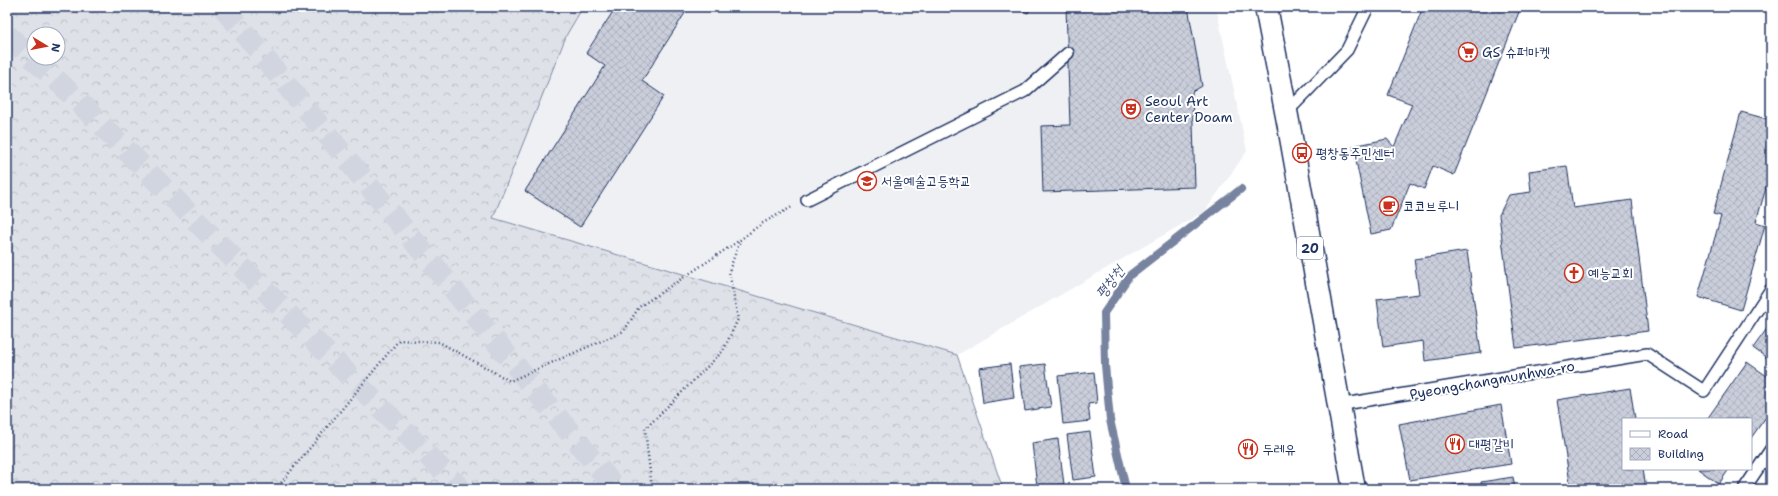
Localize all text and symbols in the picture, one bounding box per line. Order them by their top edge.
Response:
north arrow [26,26,66,66]
supermarket icon: GS 슈퍼마켓 [1457,41,1479,63]
text: N [47,42,63,54]
place label: GS 슈퍼마켓 [1482,43,1550,61]
place label: Seoul Art Center Doam [1145,92,1233,126]
theatre icon: Seoul Art Center Doam [1120,98,1142,120]
bus stop icon: 평창동주민센터 [1291,142,1313,164]
place label: 평창동주민센터 [1316,144,1395,162]
school or university icon: 서울예술고등학교 [856,170,878,192]
place label: 서울예술고등학교 [881,172,971,190]
cafe icon: 코코브루니 [1378,195,1400,217]
place label: 코코브루니 [1403,197,1459,215]
road number: 20 [1297,237,1323,259]
water label: 평창천 [1091,260,1130,302]
church icon: 예능교회 [1563,262,1585,284]
place label: 예능교회 [1588,264,1633,282]
street label: Pyeongchangmunhwa-ro [1408,357,1576,403]
legend [1622,418,1752,470]
text: Road [1658,426,1689,442]
restaurant icon: 대평갈비 [1444,433,1466,455]
place label: 대평갈비 [1469,435,1514,453]
restaurant icon: 두레유 [1237,438,1259,460]
place label: 두레유 [1262,440,1296,458]
text: Building [1658,446,1704,462]

